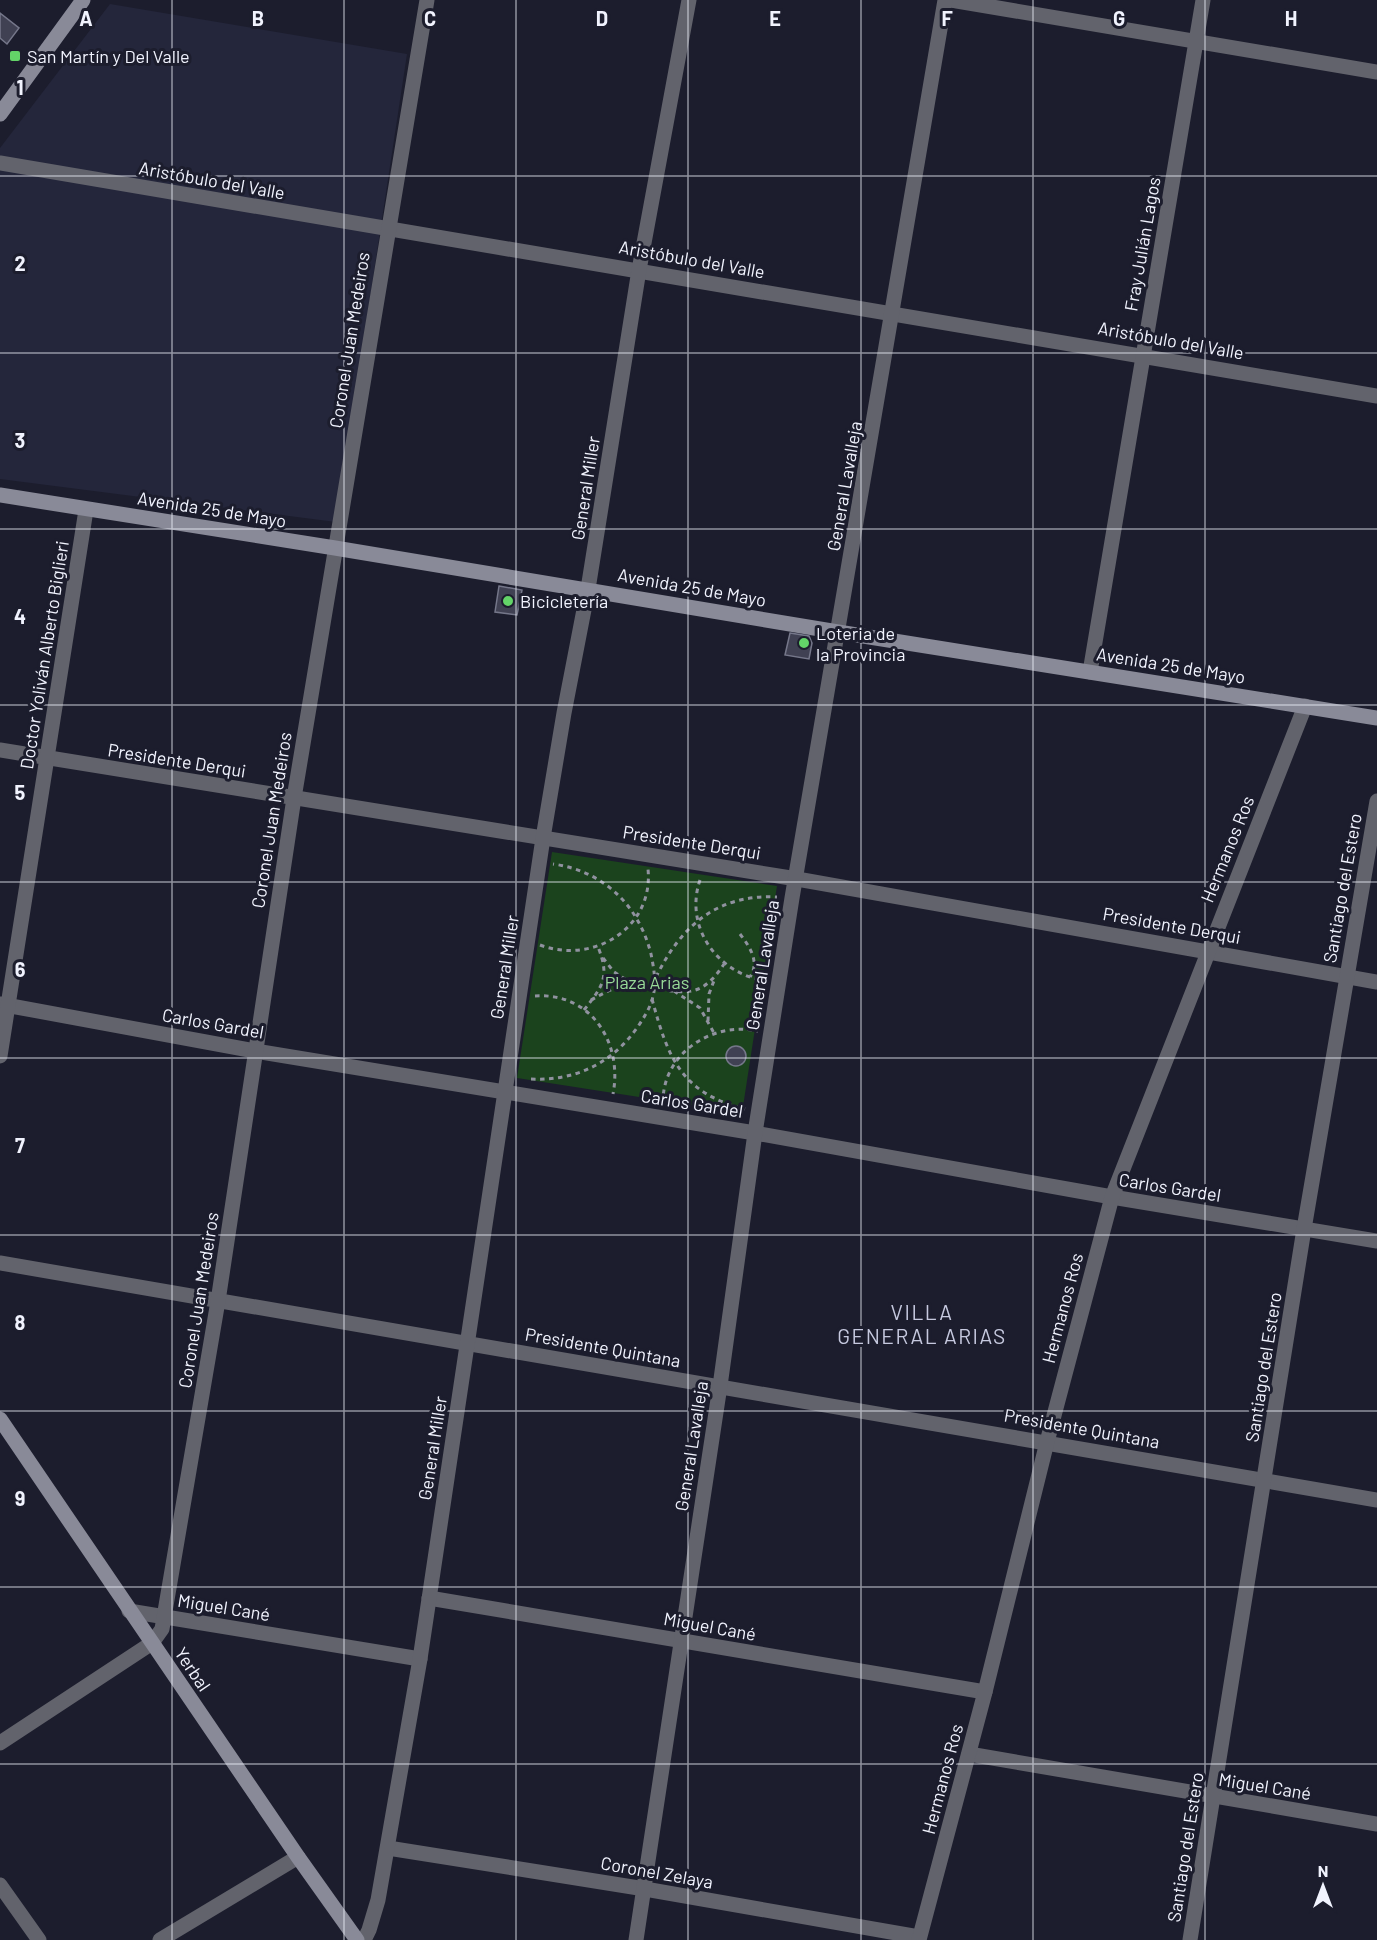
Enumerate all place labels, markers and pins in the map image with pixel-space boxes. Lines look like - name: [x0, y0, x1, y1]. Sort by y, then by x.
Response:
- place label: San Martín y Del Valle: [27, 45, 190, 67]
- marker: San Martín y Del Valle: [8, 49, 22, 63]
- place label: Bicicletería: [520, 590, 608, 612]
- marker: Bicicletería: [501, 594, 515, 608]
- place label: Loteria de la Provincia: [816, 622, 905, 665]
- marker: Loteria de la Provincia: [797, 636, 811, 650]

